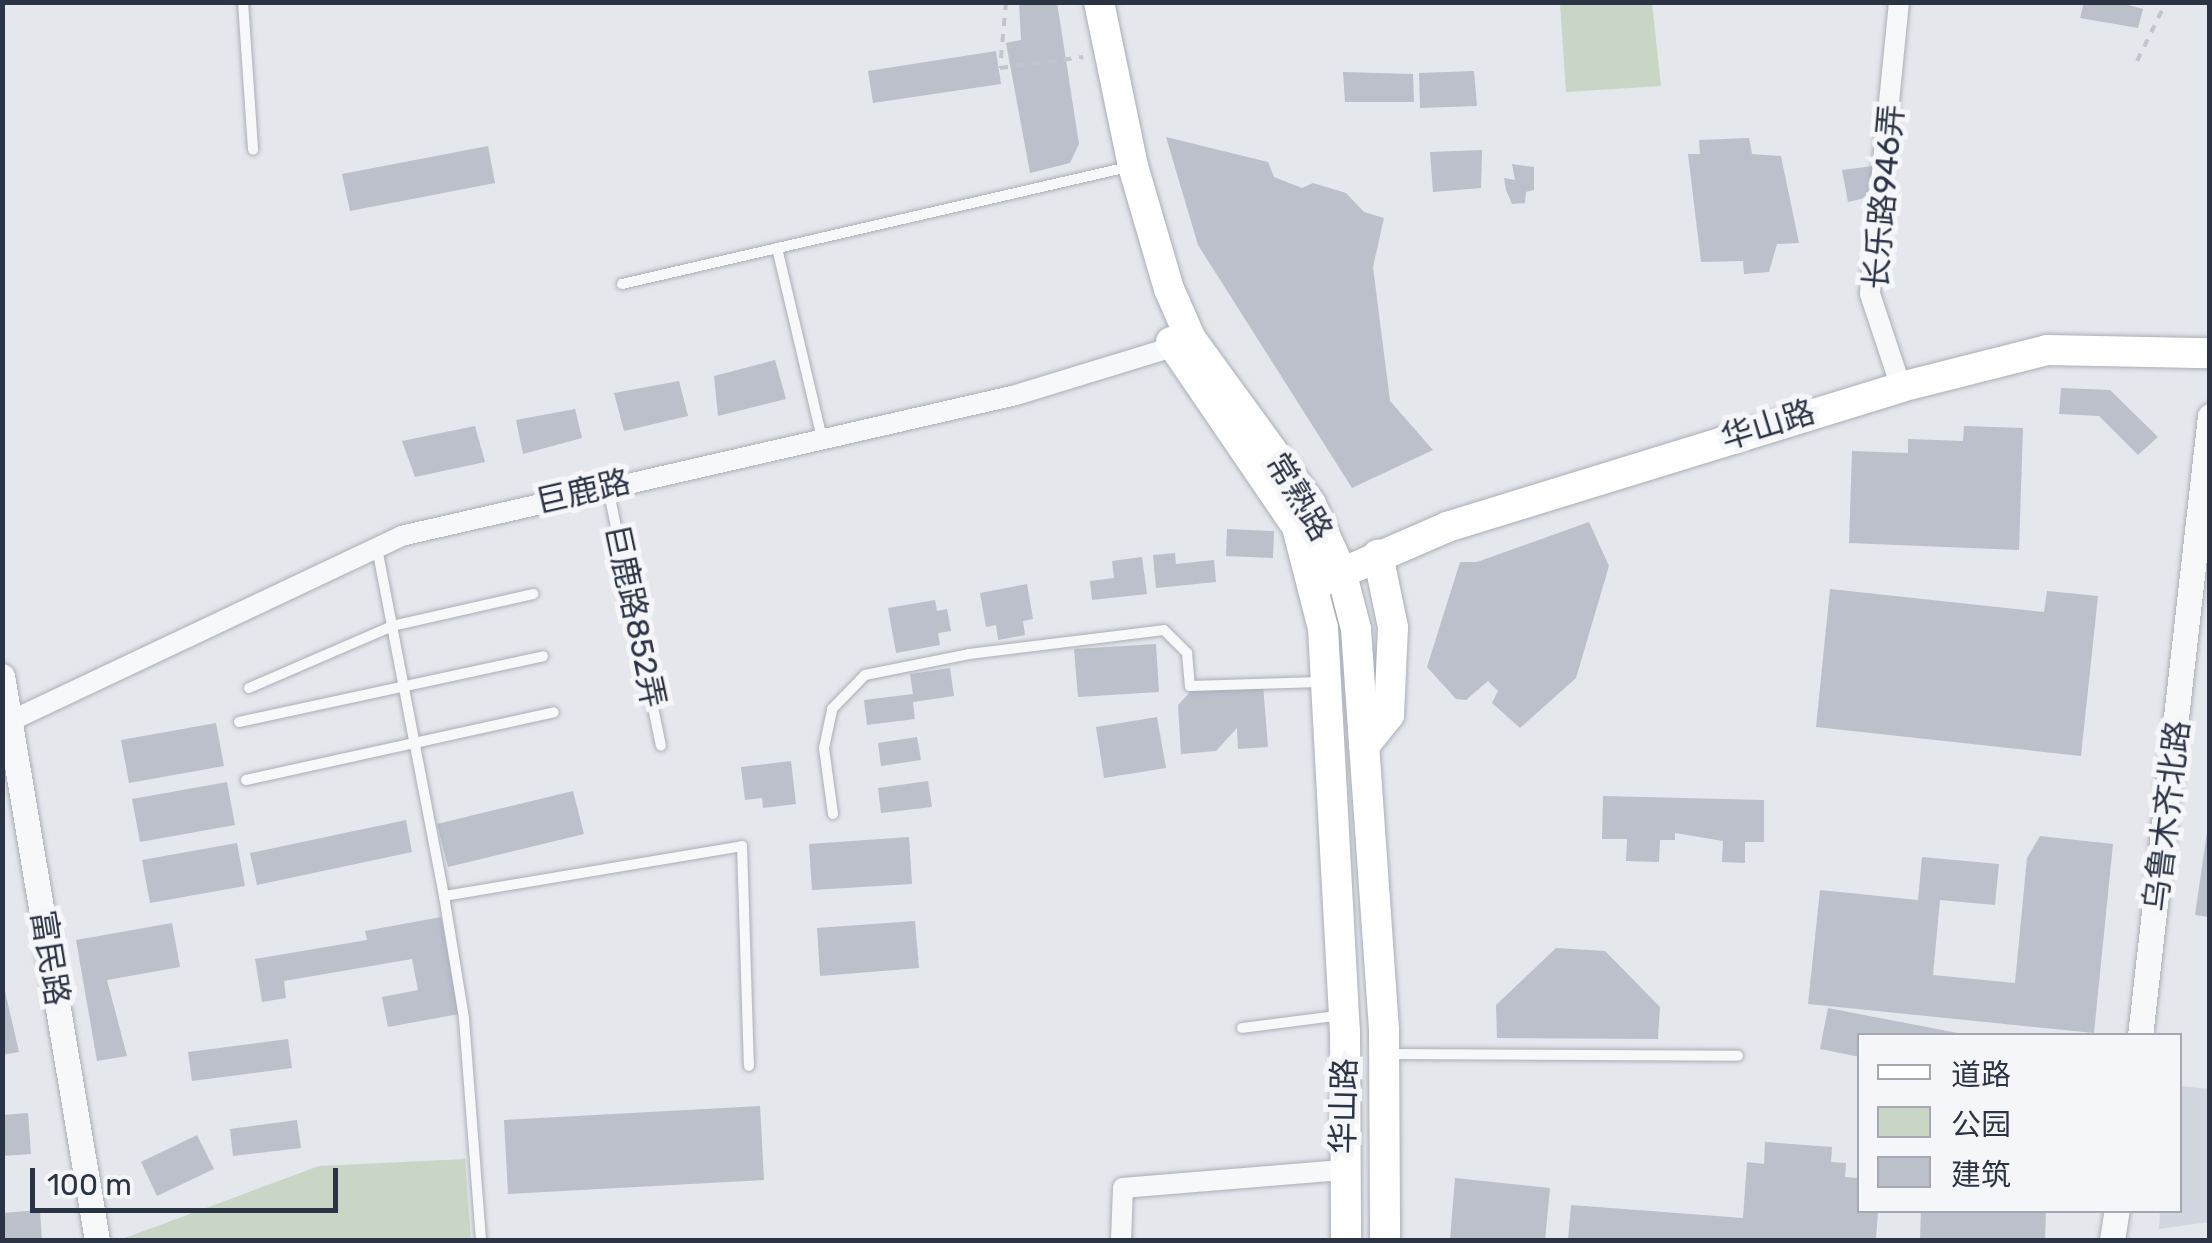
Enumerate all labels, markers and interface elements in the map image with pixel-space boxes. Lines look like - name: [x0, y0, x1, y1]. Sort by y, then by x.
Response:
- street label: 长乐路946弄: [1857, 103, 1911, 291]
- street label: 华山路: [1716, 393, 1820, 457]
- street label: 常熟路: [1258, 446, 1340, 548]
- street label: 巨鹿路: [532, 462, 634, 522]
- street label: 巨鹿路852弄: [597, 521, 673, 711]
- street label: 乌鲁木齐北路: [2136, 718, 2198, 914]
- street label: 富民路: [24, 908, 76, 1008]
- legend: [1857, 1033, 2182, 1213]
- text: 道路: [1951, 1057, 2011, 1093]
- street label: 华山路: [1324, 1058, 1364, 1154]
- text: 公园: [1951, 1107, 2011, 1143]
- scale bar: [35, 1148, 342, 1210]
- text: 建筑: [1951, 1157, 2011, 1193]
- text: 100 m: [47, 1167, 132, 1203]

